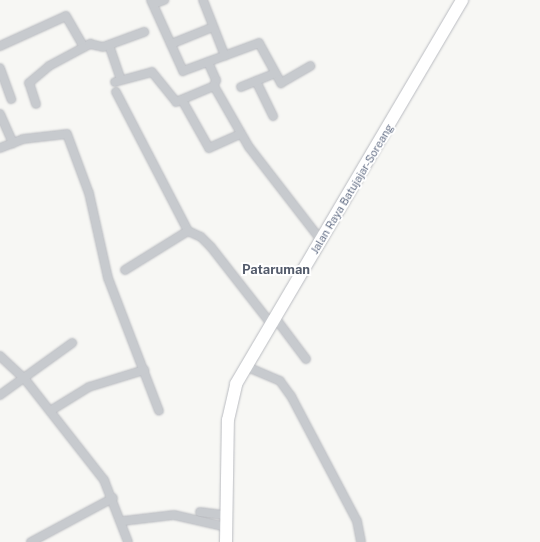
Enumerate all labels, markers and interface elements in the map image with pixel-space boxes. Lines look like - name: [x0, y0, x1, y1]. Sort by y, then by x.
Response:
- street label: Jalan Raya Batujajar-Soreang: [308, 122, 396, 256]
- district label: Pataruman: [242, 262, 310, 278]

